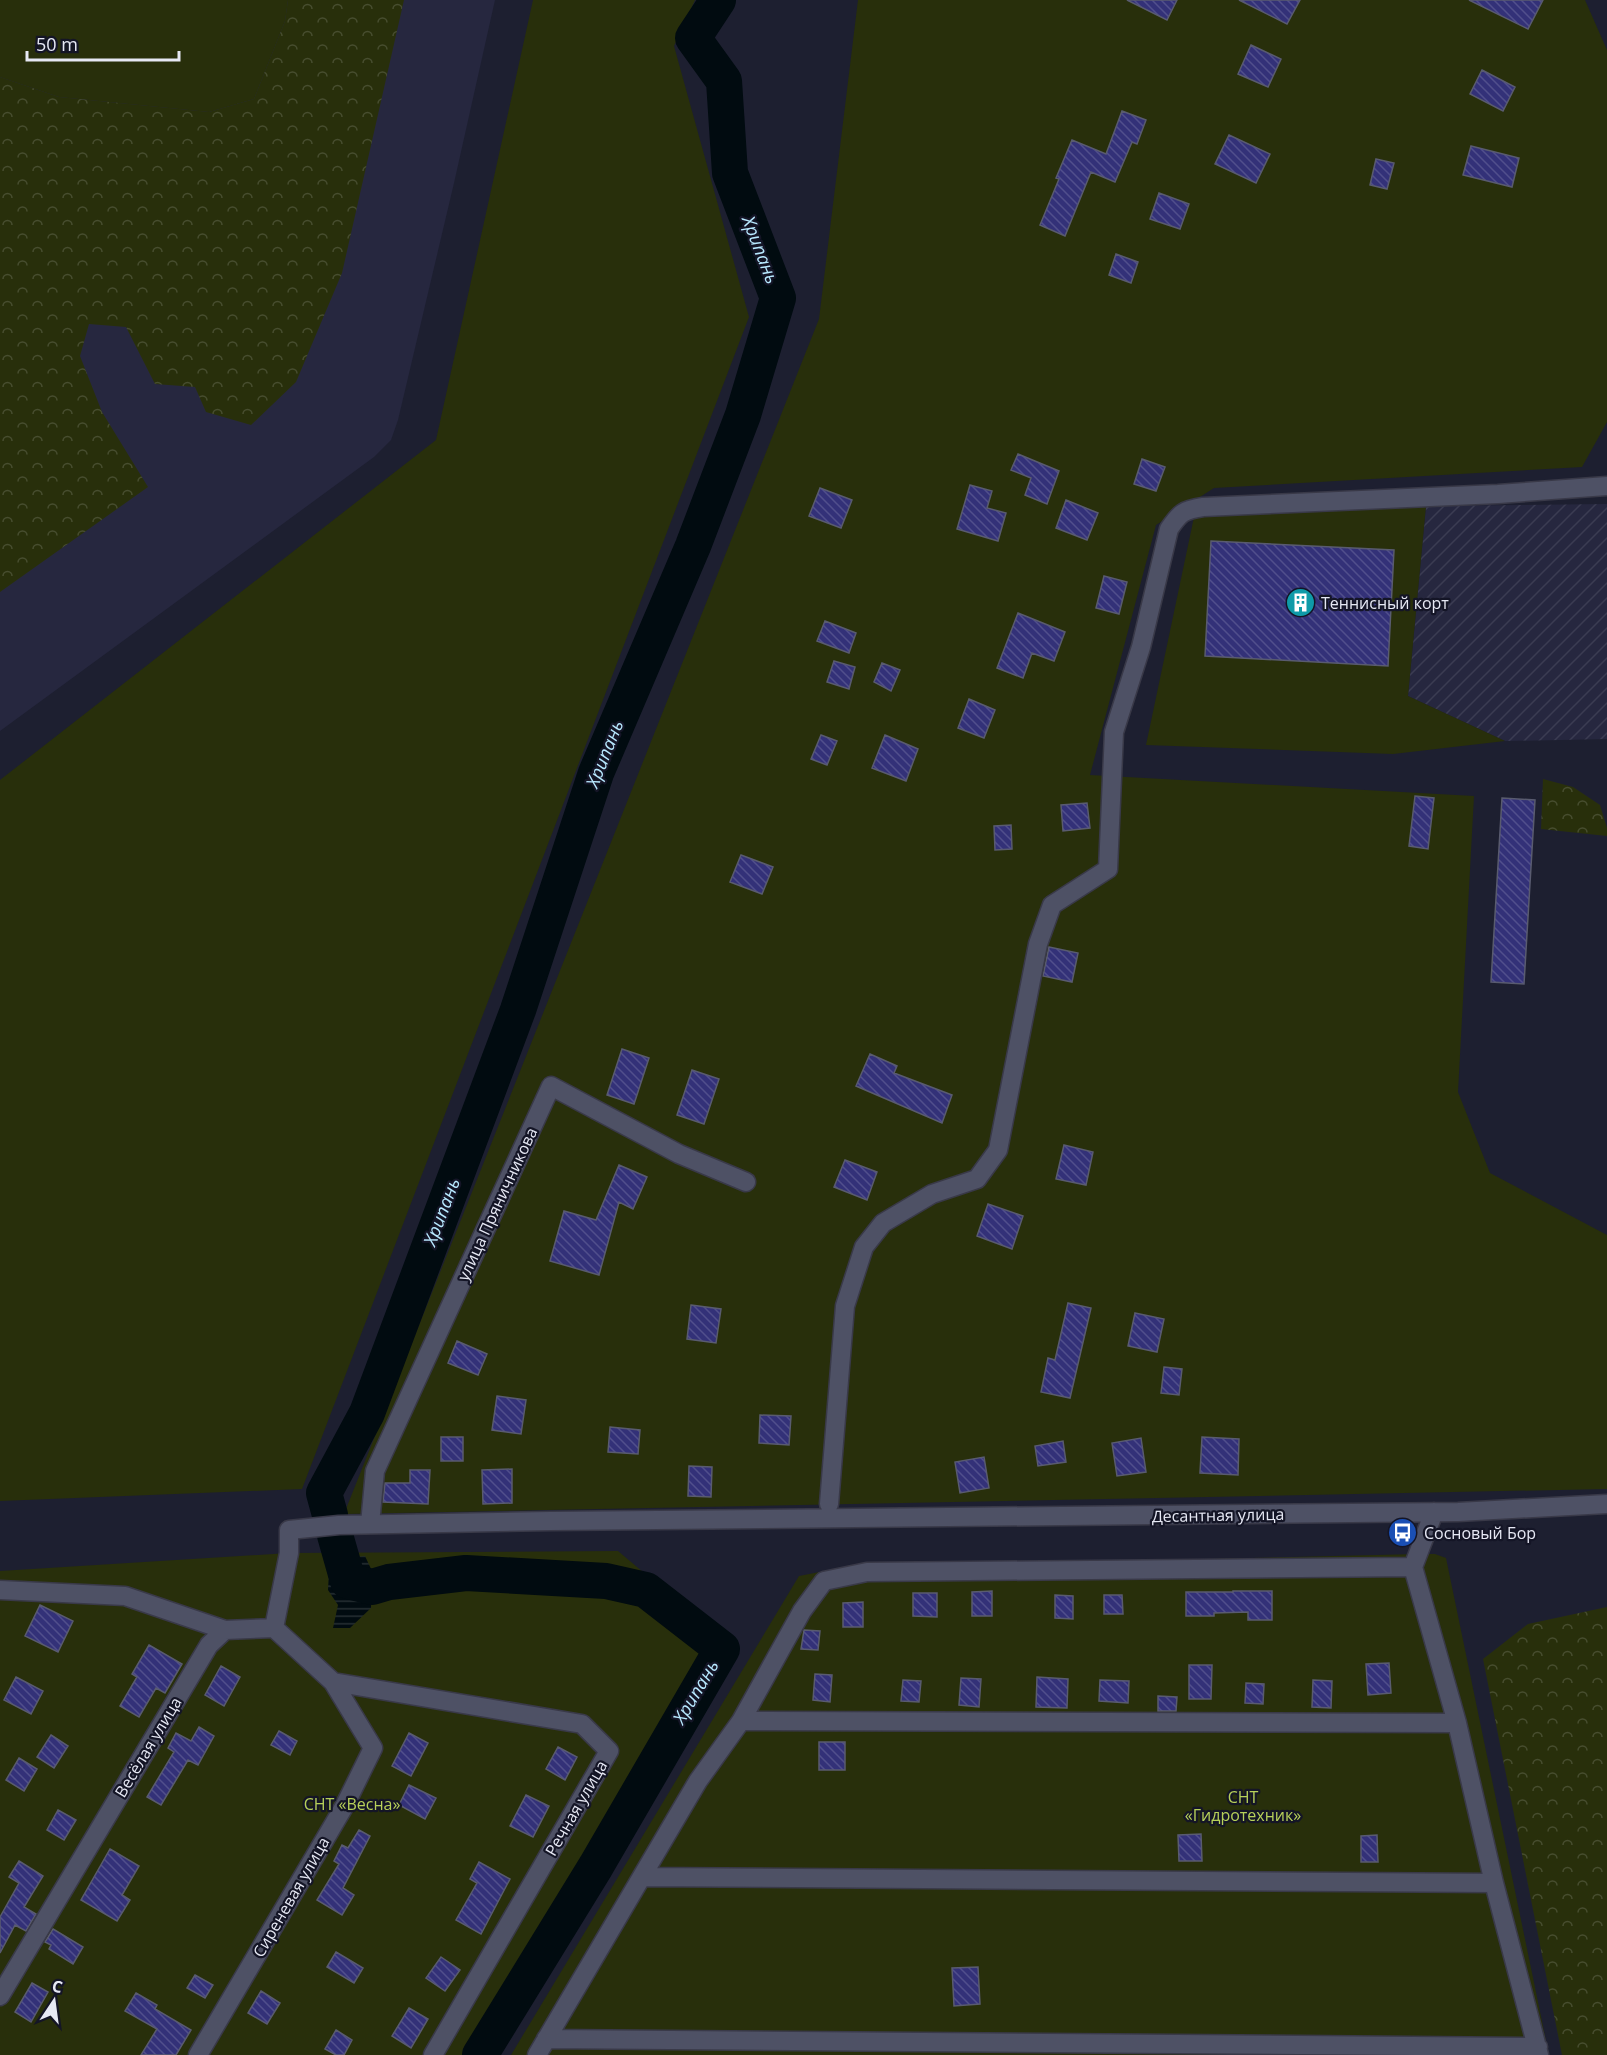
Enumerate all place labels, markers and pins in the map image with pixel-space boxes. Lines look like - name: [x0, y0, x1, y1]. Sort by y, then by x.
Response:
- building icon: Теннисный корт: [1284, 587, 1316, 619]
- place label: Теннисный корт: [1321, 592, 1449, 614]
- bus stop icon: Сосновый Бор: [1387, 1517, 1419, 1549]
- place label: Сосновый Бор: [1424, 1522, 1536, 1544]

